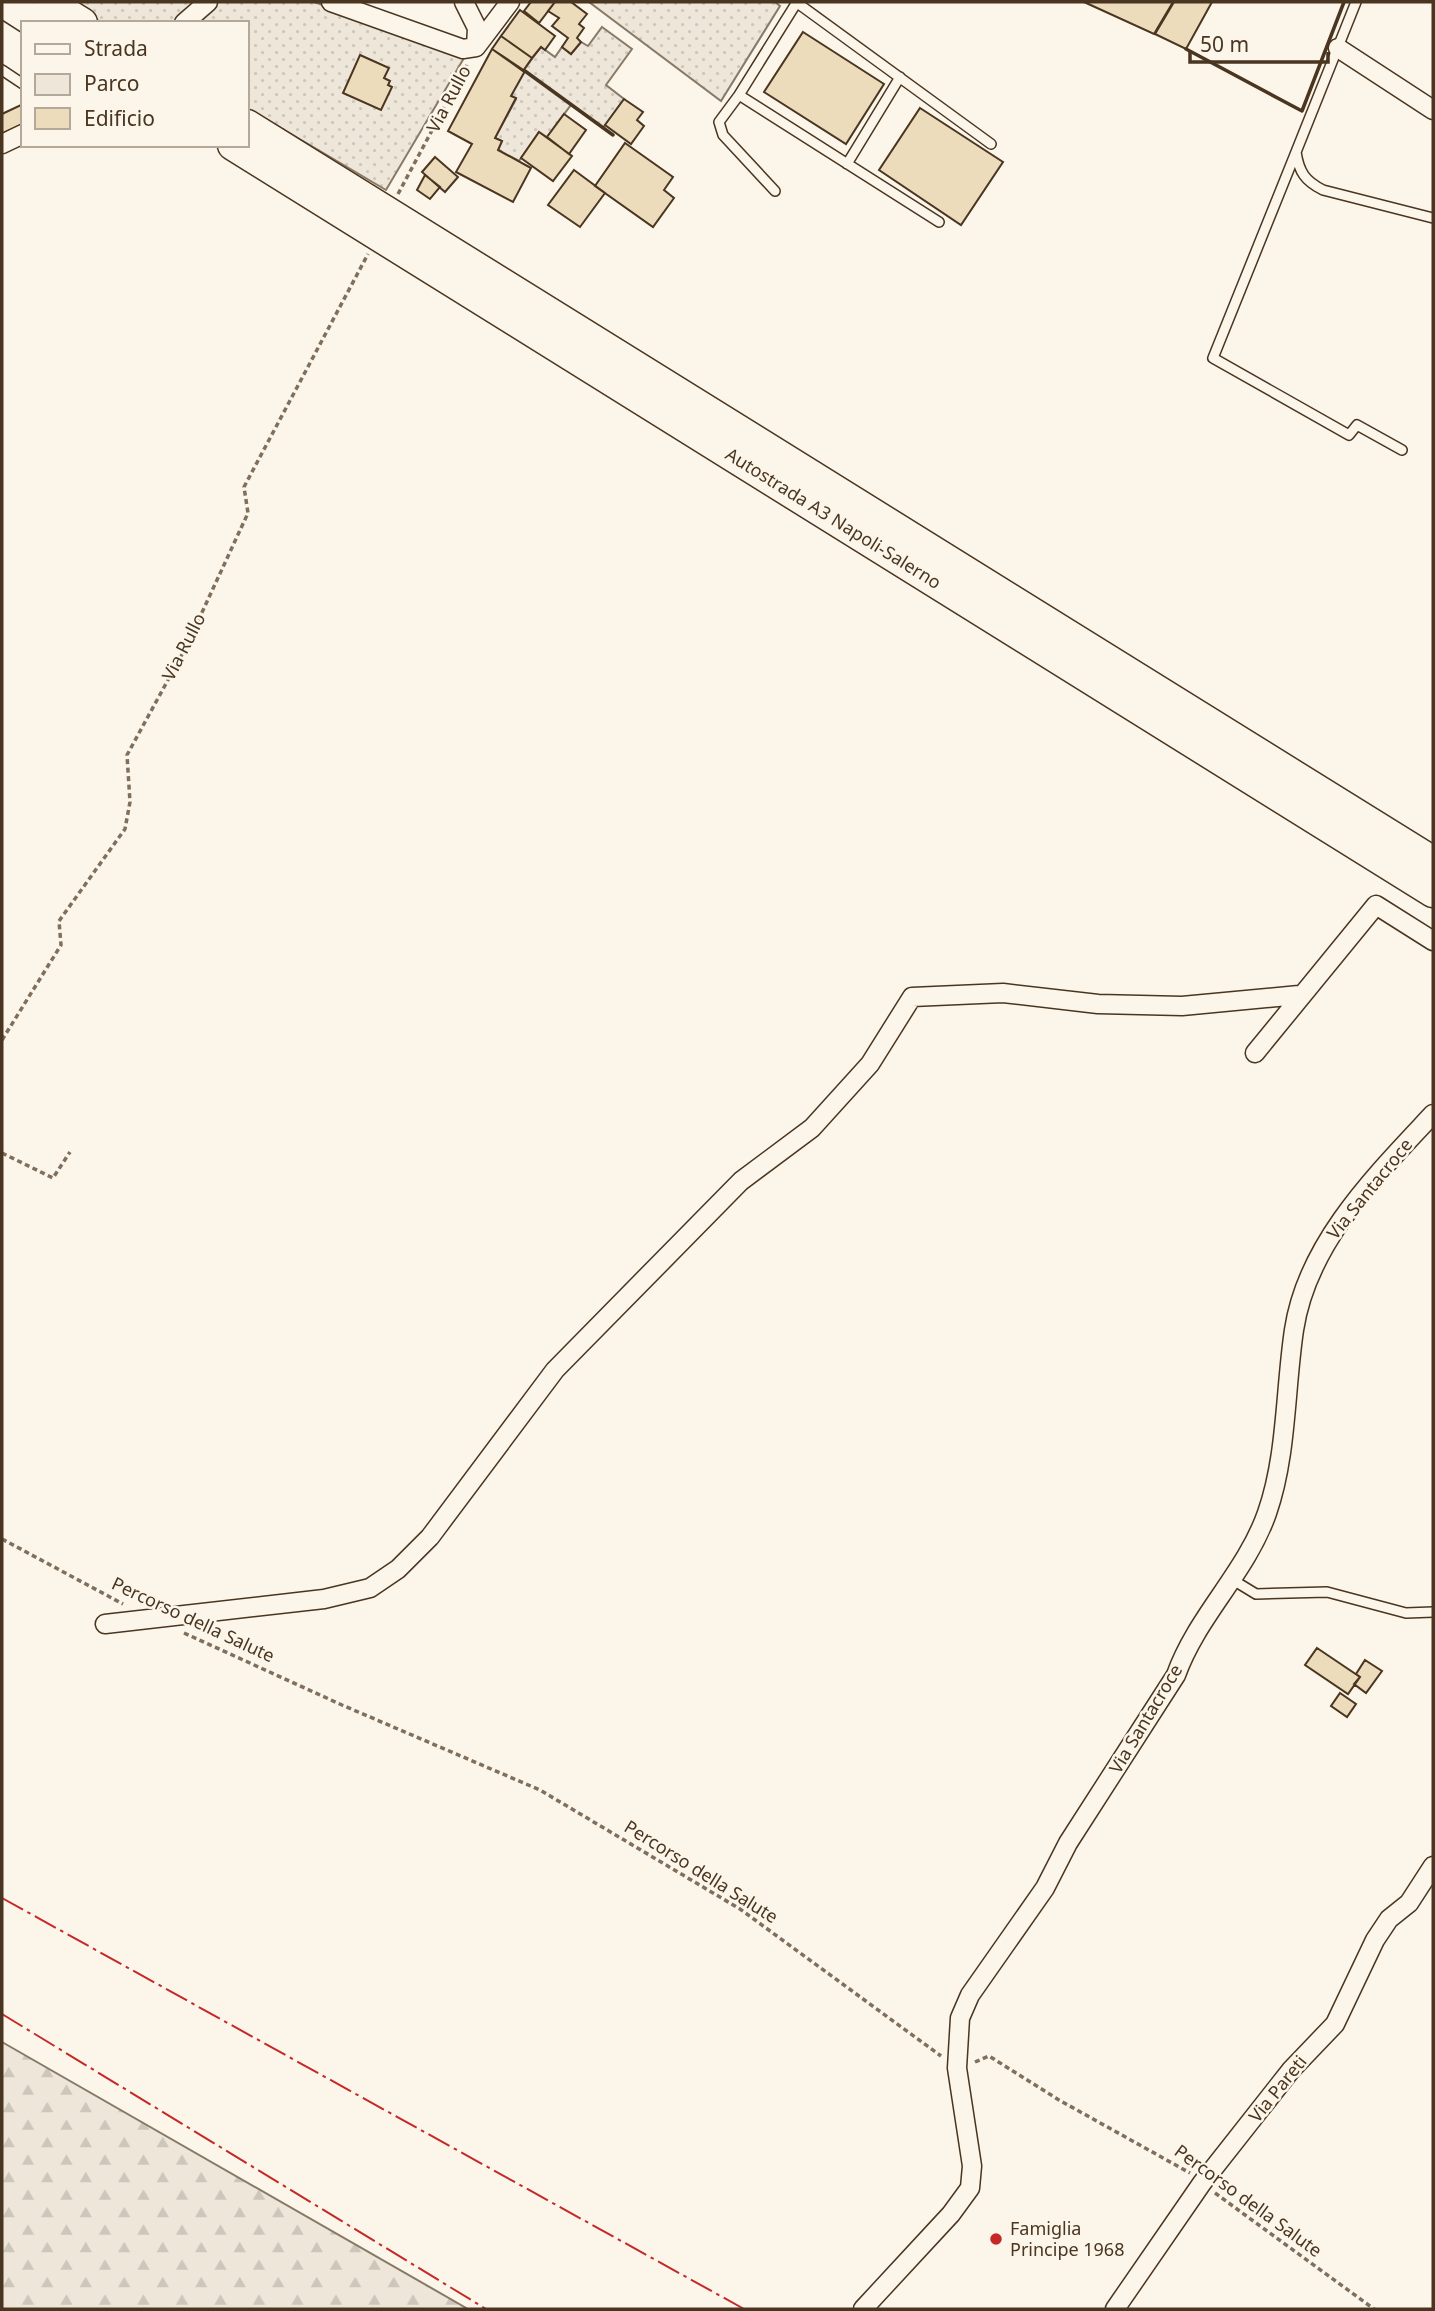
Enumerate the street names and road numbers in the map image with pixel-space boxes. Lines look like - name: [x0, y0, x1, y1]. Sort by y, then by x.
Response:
- street label: Via Rullo: [420, 61, 476, 136]
- street label: Autostrada A3 Napoli-Salerno: [721, 442, 946, 594]
- street label: Via Rullo: [156, 609, 210, 684]
- street label: Via Santacroce: [1321, 1133, 1417, 1244]
- street label: Percorso della Salute: [108, 1571, 279, 1667]
- street label: Via Santacroce: [1103, 1659, 1187, 1778]
- street label: Percorso della Salute: [620, 1814, 783, 1928]
- street label: Via Pareti: [1243, 2050, 1312, 2127]
- street label: Percorso della Salute: [1170, 2138, 1327, 2262]

